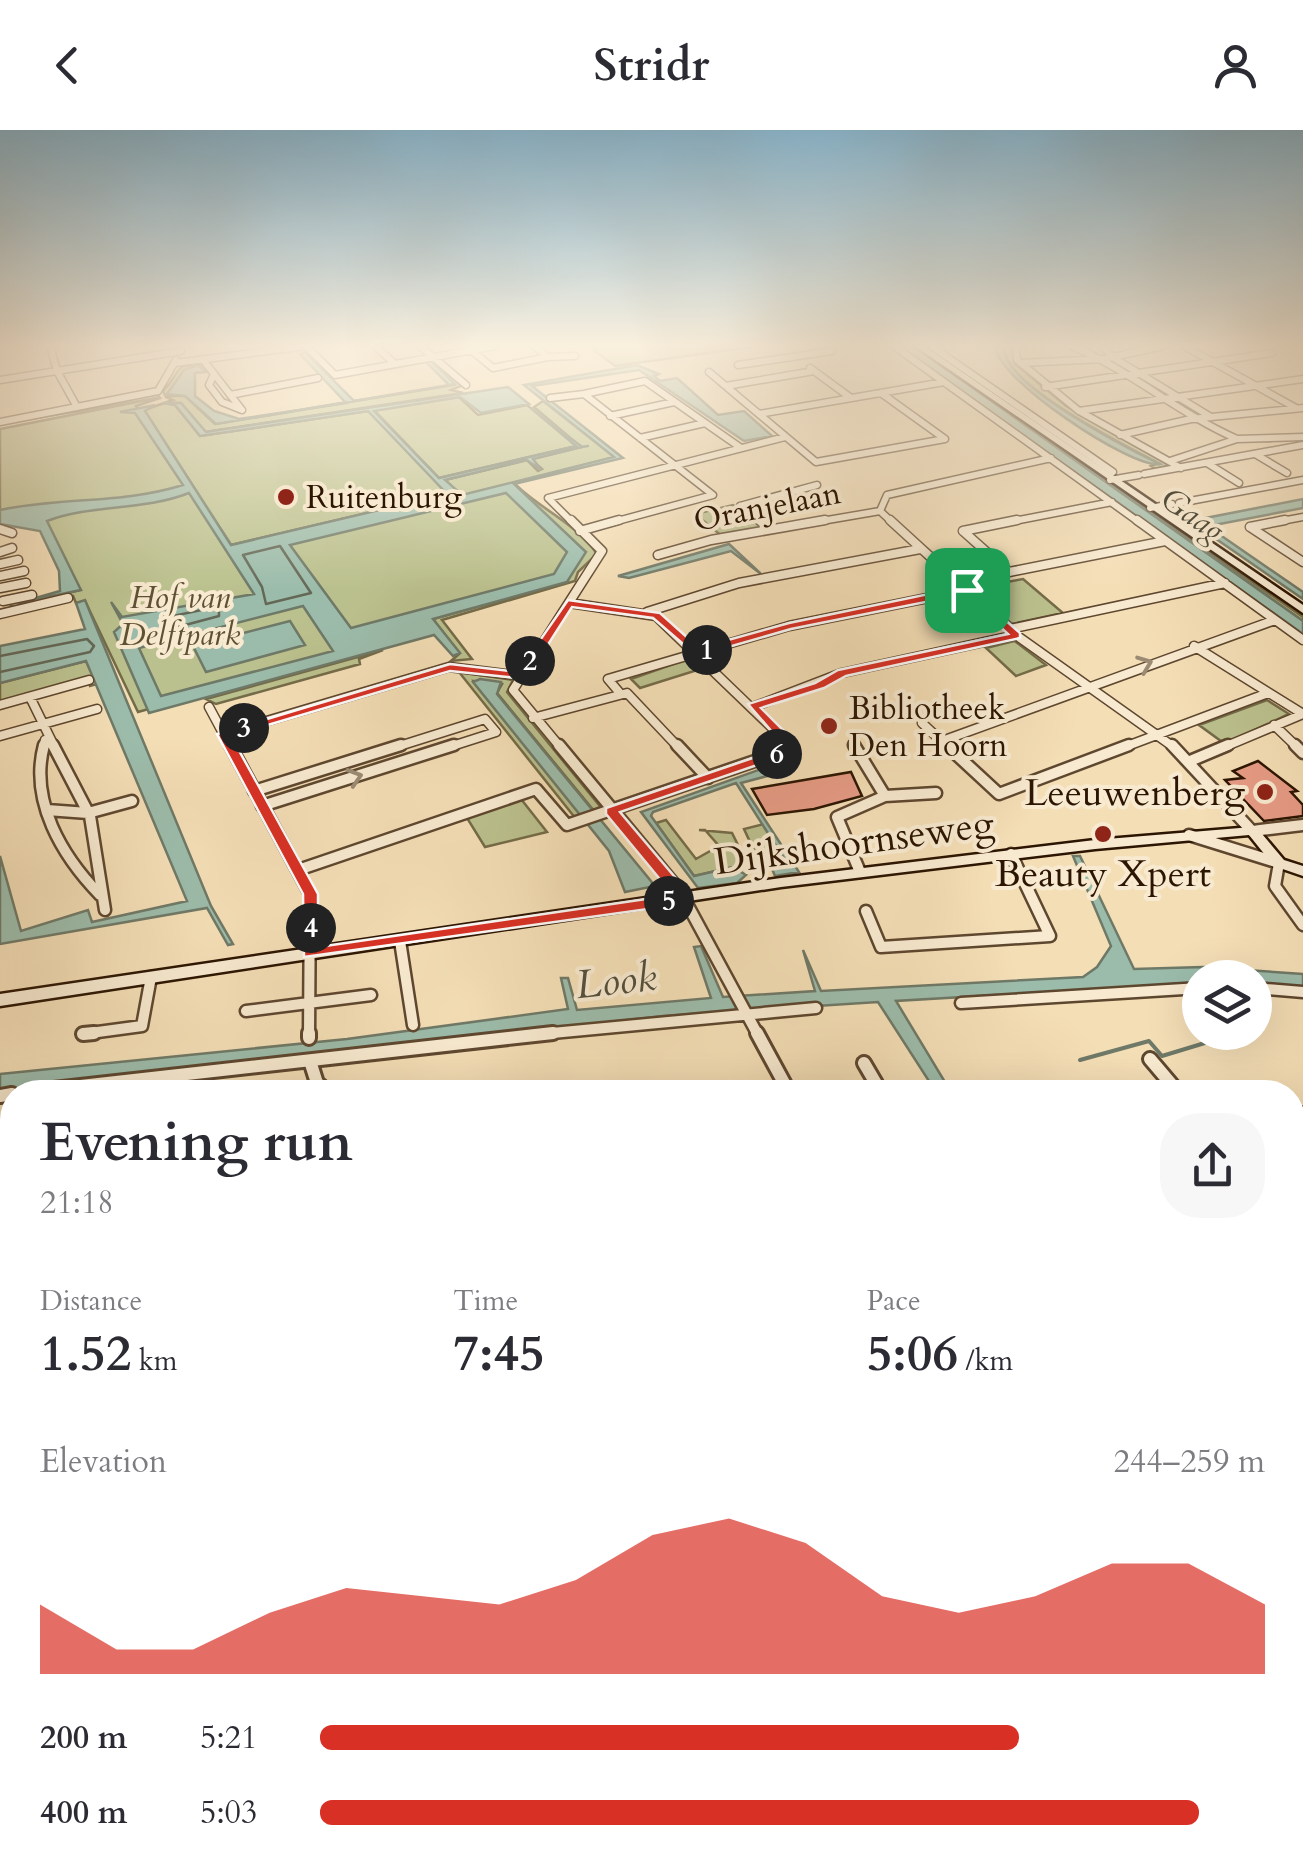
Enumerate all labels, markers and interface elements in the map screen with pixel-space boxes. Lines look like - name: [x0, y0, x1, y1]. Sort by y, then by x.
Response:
- text: Stridr: [594, 35, 709, 96]
- icon: back: [40, 38, 95, 93]
- icon: person: [1208, 38, 1263, 93]
- street label: Oranjelaan: [690, 471, 844, 543]
- place label: Ruitenburg: [306, 476, 462, 520]
- water label: Gaag: [1152, 477, 1234, 553]
- marker: Ruitenburg: [275, 486, 297, 508]
- pin: [925, 548, 1010, 633]
- icon: arrive: [940, 563, 995, 618]
- park label: Hof van Delftpark: [120, 576, 241, 657]
- pin: 1: [682, 625, 732, 675]
- text: 1: [700, 631, 714, 669]
- pin: 2: [505, 636, 555, 686]
- text: 2: [523, 642, 537, 680]
- one-way arrow: [1135, 655, 1152, 676]
- place label: Bibliotheek Den Hoorn: [849, 687, 1008, 768]
- pin: 3: [219, 703, 269, 753]
- text: 3: [237, 709, 251, 747]
- marker: Bibliotheek Den Hoorn: [818, 715, 840, 737]
- pin: 6: [752, 729, 802, 779]
- text: 6: [770, 735, 784, 773]
- place label: Leeuwenberg: [1025, 767, 1246, 819]
- one-way arrow: [346, 768, 363, 789]
- marker: Leeuwenberg: [1254, 781, 1276, 803]
- street label: Dijkshoornseweg: [711, 798, 998, 888]
- marker: Beauty Xpert: [1092, 823, 1114, 845]
- place label: Beauty Xpert: [995, 848, 1211, 900]
- pin: 5: [644, 876, 694, 926]
- text: 5: [662, 882, 676, 920]
- pin: 4: [286, 903, 336, 953]
- text: 4: [304, 909, 318, 947]
- water label: Look: [573, 950, 659, 1013]
- map controls: [1182, 960, 1272, 1050]
- button: layers: [1182, 960, 1272, 1050]
- text: Evening run: [40, 1106, 353, 1180]
- button: share: [1160, 1113, 1265, 1218]
- text: 21:18: [40, 1181, 114, 1225]
- text: Distance: [40, 1282, 142, 1320]
- text: Time: [453, 1282, 518, 1320]
- text: Pace: [867, 1282, 921, 1320]
- text: 1.52: [40, 1320, 131, 1388]
- text: 7:45: [453, 1320, 545, 1388]
- text: 5:06: [867, 1320, 958, 1388]
- text: km: [131, 1342, 178, 1380]
- text: /km: [958, 1342, 1013, 1380]
- text: Elevation: [40, 1440, 167, 1484]
- text: 244–259 m: [1113, 1440, 1265, 1484]
- text: 200 m: [40, 1716, 127, 1760]
- text: 5:21: [200, 1716, 257, 1760]
- text: 400 m: [40, 1791, 127, 1835]
- text: 5:03: [200, 1791, 257, 1835]

